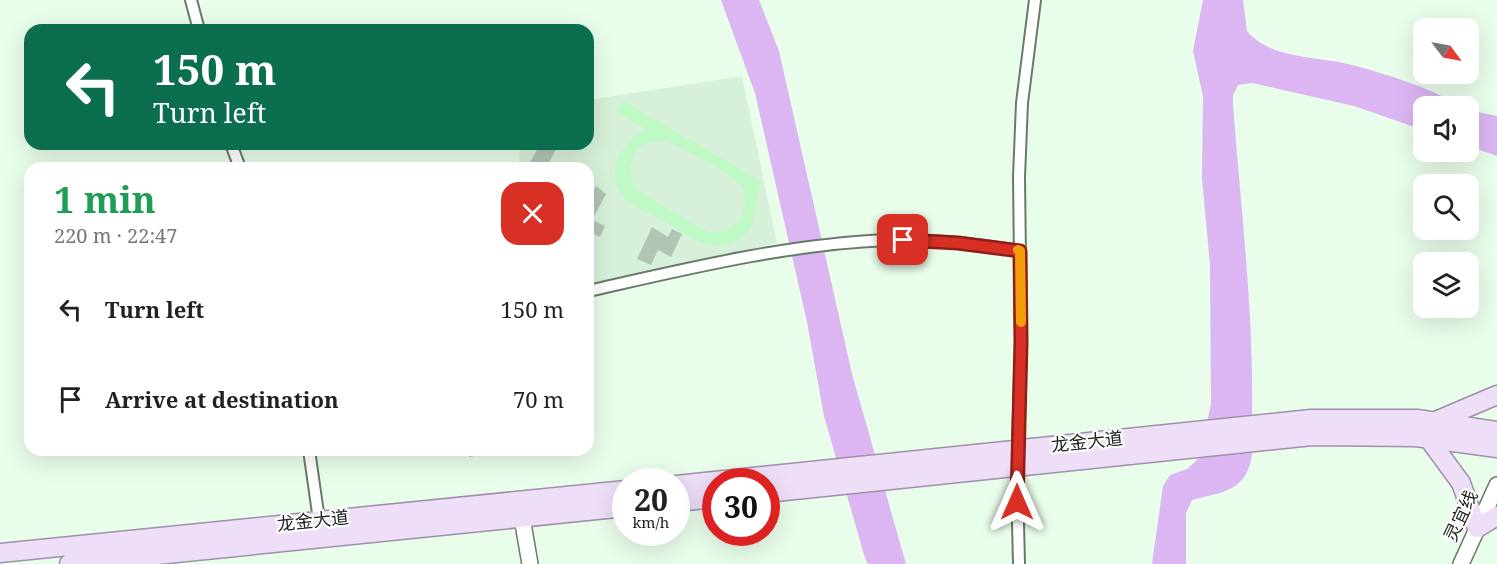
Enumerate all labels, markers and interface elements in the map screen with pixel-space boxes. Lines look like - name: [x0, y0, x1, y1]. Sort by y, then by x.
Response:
- north arrow: [1413, 18, 1479, 84]
- map controls: [1413, 18, 1479, 318]
- text: 150 m: [153, 40, 277, 97]
- icon: left: [54, 48, 132, 126]
- text: Turn left: [153, 94, 266, 131]
- button: sound: [1413, 96, 1479, 162]
- button: search: [1413, 174, 1479, 240]
- text: 1 min: [54, 175, 156, 224]
- button: close: [501, 182, 564, 245]
- pin: [877, 214, 928, 265]
- text: 220 m · 22:47: [54, 222, 177, 249]
- icon: arrive: [886, 223, 919, 256]
- button: layers: [1413, 252, 1479, 318]
- icon: left: [54, 293, 87, 326]
- text: Turn left: [105, 294, 204, 324]
- text: 150 m: [501, 294, 564, 324]
- icon: arrive: [54, 383, 87, 416]
- text: Arrive at destination: [105, 384, 339, 414]
- text: 70 m: [513, 384, 564, 414]
- street label: 龙金大道: [1050, 425, 1124, 457]
- speed limit sign: 30: [702, 468, 780, 546]
- position arrow: [985, 470, 1049, 534]
- text: 20: [634, 479, 668, 520]
- street label: 灵宜线: [1438, 486, 1482, 545]
- street label: 龙金大道: [276, 504, 350, 536]
- text: km/h: [633, 512, 669, 532]

